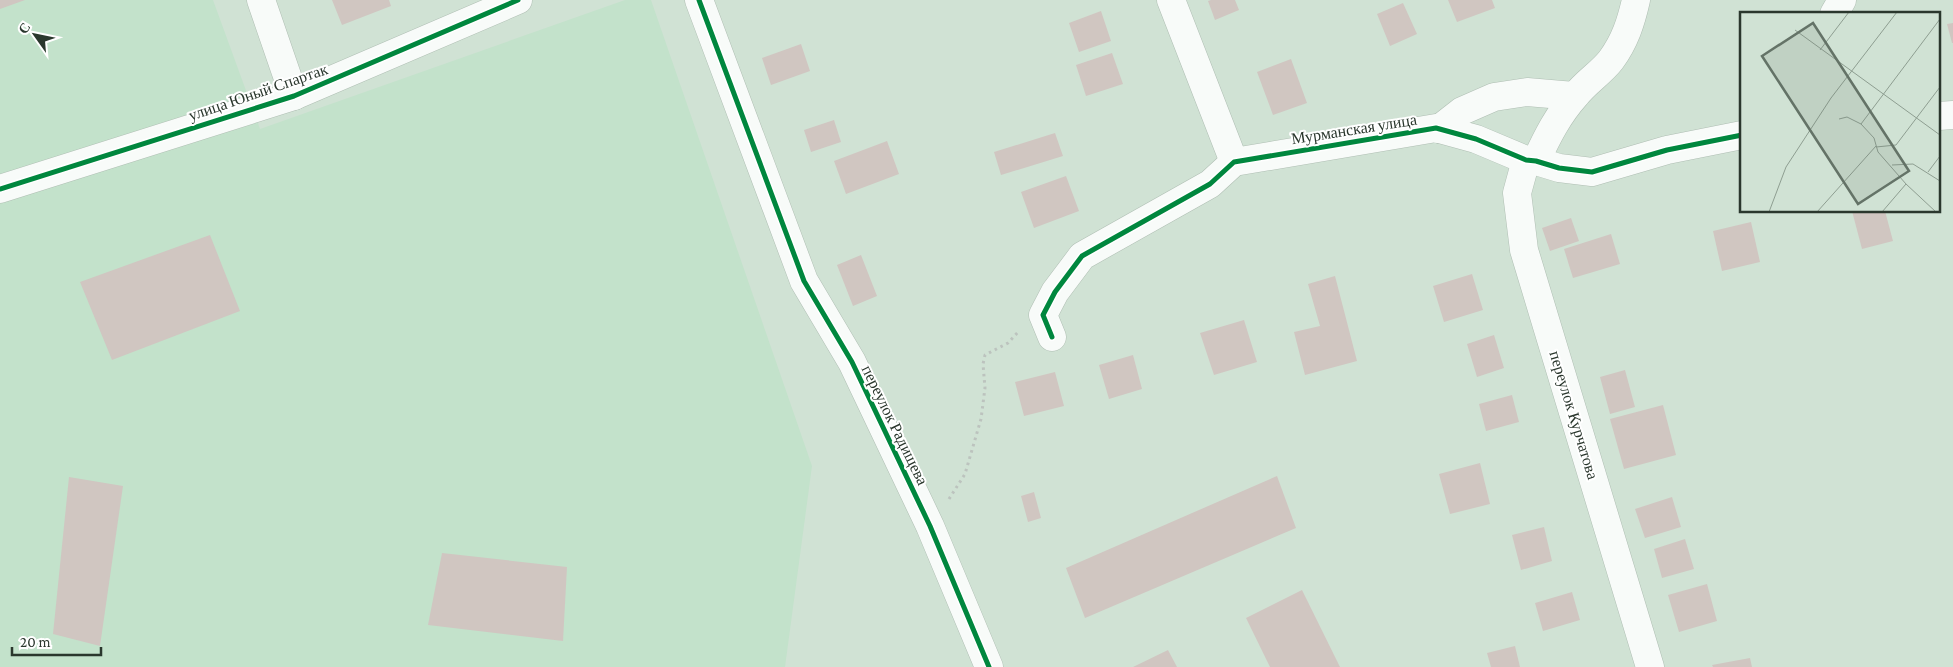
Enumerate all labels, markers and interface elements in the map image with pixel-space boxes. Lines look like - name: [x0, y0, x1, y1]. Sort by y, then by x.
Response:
- north arrow: [10, 10, 60, 60]
- inset map: [1740, 12, 1940, 212]
- text: С: [15, 19, 34, 37]
- street label: улица Юный Спартак: [186, 60, 330, 125]
- street label: Мурманская улица: [1290, 111, 1418, 148]
- street label: переулок Курчатова: [1545, 349, 1602, 482]
- street label: переулок Радищева: [858, 362, 931, 488]
- scale bar: [12, 624, 101, 656]
- text: 20 m: [20, 634, 51, 650]

